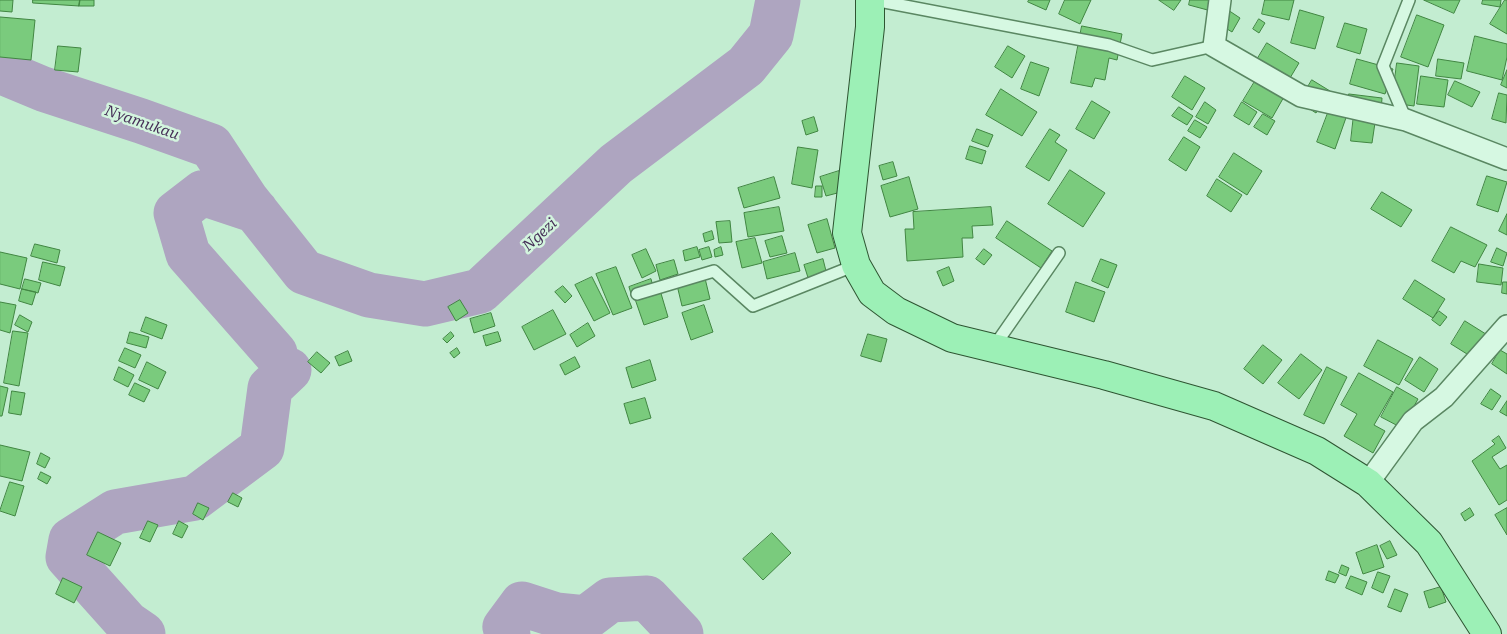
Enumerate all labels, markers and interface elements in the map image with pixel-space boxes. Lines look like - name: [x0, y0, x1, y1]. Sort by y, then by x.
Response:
- water label: Nyamukau: [103, 102, 181, 144]
- water label: Ngezi: [519, 215, 561, 255]

